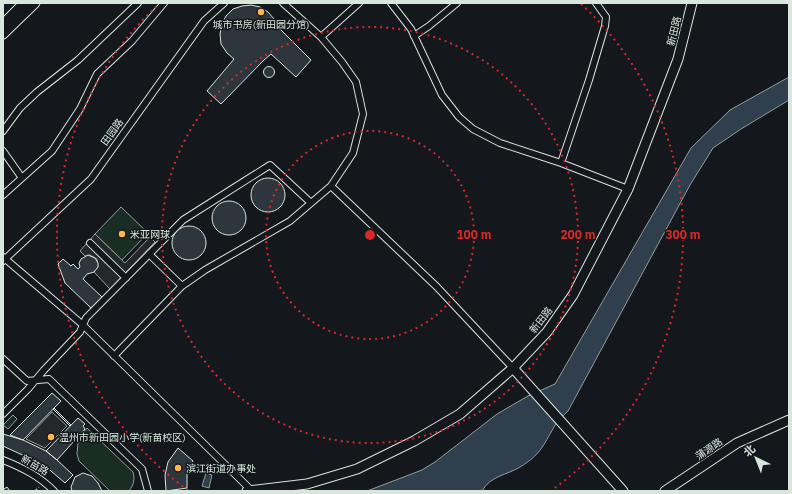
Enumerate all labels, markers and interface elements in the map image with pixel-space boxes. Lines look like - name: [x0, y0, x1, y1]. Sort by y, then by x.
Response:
- marker: 城市书房(新田园分馆): [256, 7, 266, 17]
- street label: 新田路: [664, 15, 684, 47]
- place label: 城市书房(新田园分馆): [213, 18, 309, 31]
- street label: 田园路: [98, 116, 126, 148]
- text: 100 m: [456, 227, 492, 242]
- text: 200 m: [560, 227, 596, 242]
- text: 300 m: [665, 227, 701, 242]
- place label: 米亚网球: [130, 228, 170, 241]
- centre of rings: [363, 228, 377, 242]
- marker: 米亚网球: [117, 229, 127, 239]
- street label: 新田路: [527, 304, 555, 336]
- place label: 温州市新田园小学(新苗校区): [59, 431, 186, 444]
- marker: 温州市新田园小学(新苗校区): [46, 432, 56, 442]
- street label: 蒲源路: [693, 435, 725, 463]
- north arrow: [736, 438, 776, 478]
- text: 北: [740, 442, 758, 460]
- street label: 新苗路: [19, 452, 51, 478]
- place label: 滨江街道办事处: [186, 462, 256, 475]
- marker: 滨江街道办事处: [173, 463, 183, 473]

